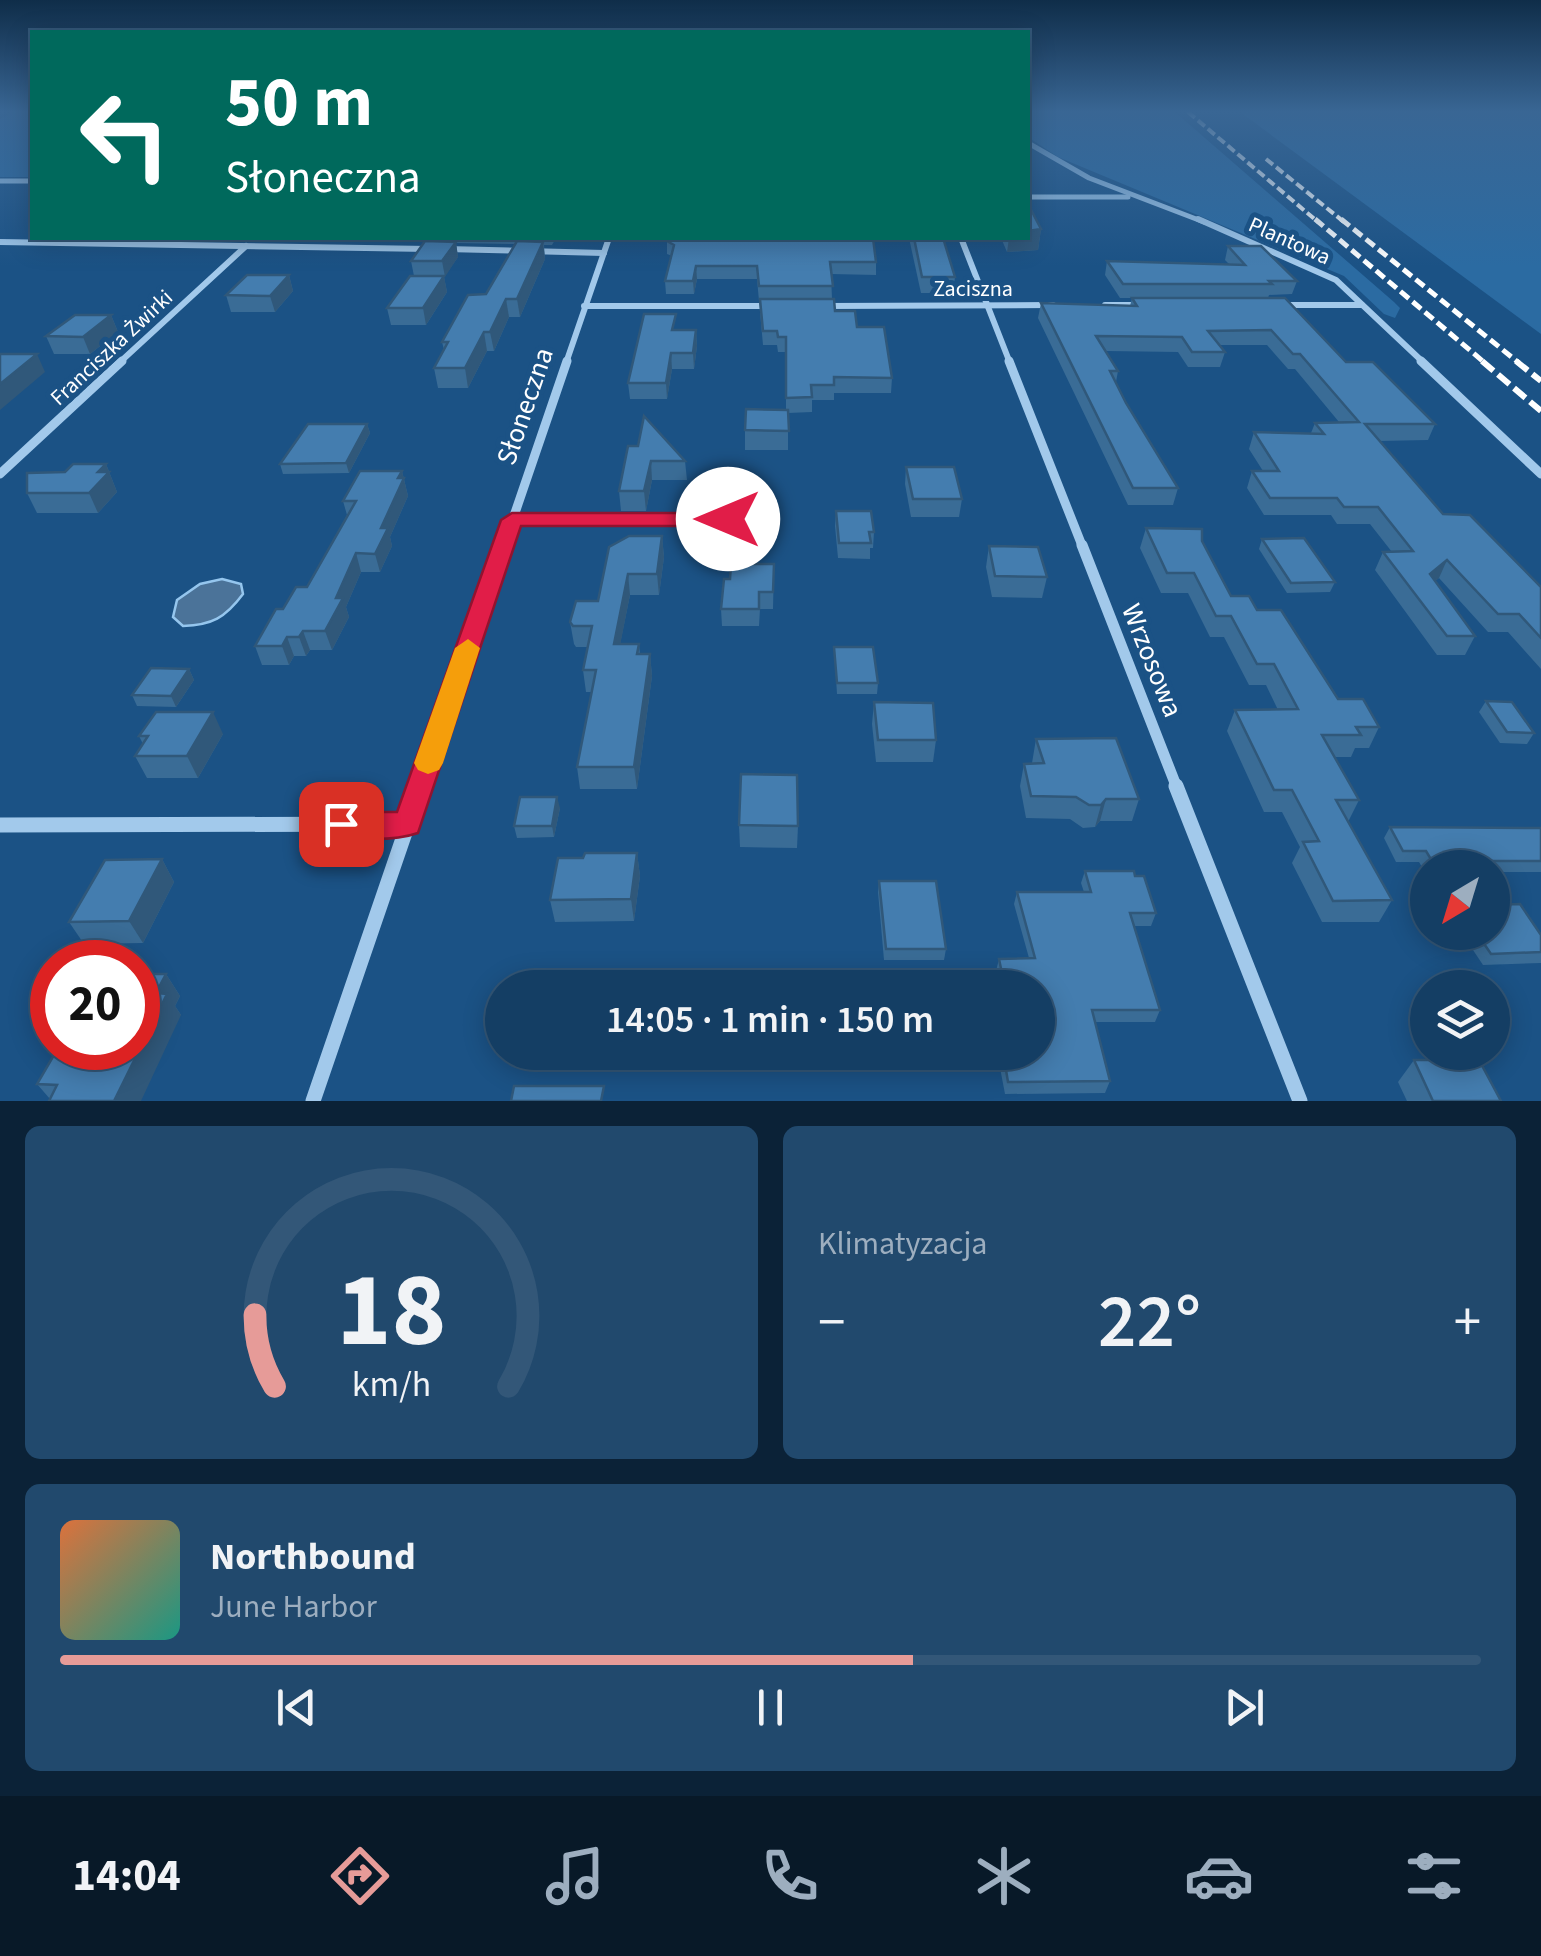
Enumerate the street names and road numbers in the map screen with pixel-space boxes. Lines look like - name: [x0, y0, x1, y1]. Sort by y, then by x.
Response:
- street label: Plantowa: [1243, 209, 1336, 273]
- street label: Zaciszna: [933, 273, 1013, 305]
- street label: Franciszka Żwirki: [43, 282, 180, 413]
- street label: Słoneczna: [486, 342, 564, 470]
- street label: Wrzosowa: [1111, 598, 1193, 723]

